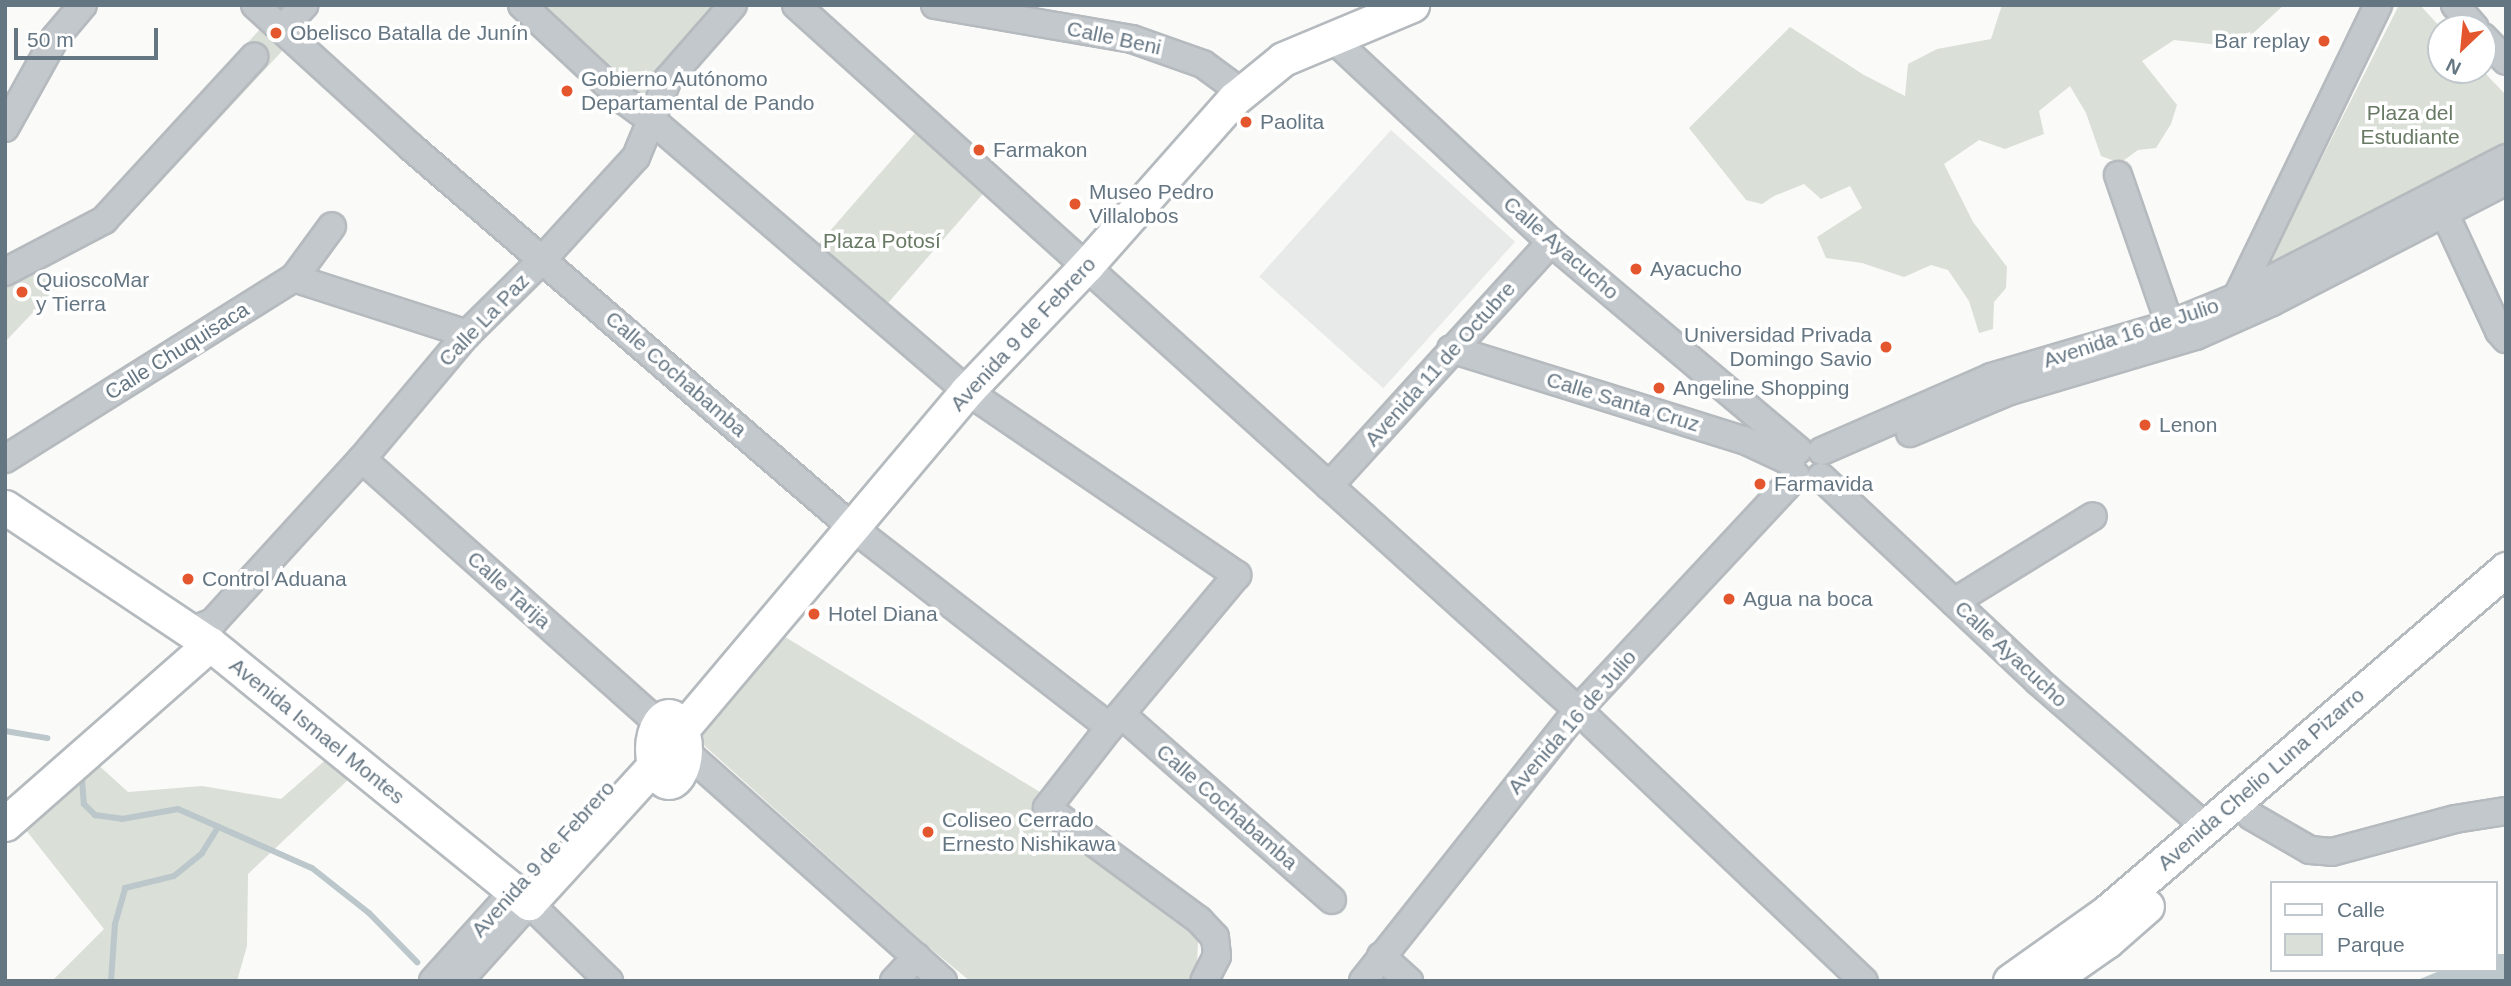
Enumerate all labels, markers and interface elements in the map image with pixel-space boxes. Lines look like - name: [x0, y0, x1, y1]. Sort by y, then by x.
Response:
- scale bar: [18, 14, 161, 58]
- north arrow: [2427, 14, 2497, 84]
- street label: Calle Beni: [1065, 16, 1163, 60]
- place label: Obelisco Batalla de Junín: [290, 20, 528, 46]
- marker: Obelisco Batalla de Junín: [268, 25, 284, 41]
- text: 50 m: [27, 28, 74, 51]
- place label: Bar replay: [2214, 28, 2310, 54]
- marker: Bar replay: [2316, 33, 2332, 49]
- text: N: [2443, 54, 2464, 79]
- place label: Gobierno Autónomo Departamental de Pando: [581, 66, 814, 116]
- marker: Gobierno Autónomo Departamental de Pando: [559, 83, 575, 99]
- park label: Plaza del Estudiante: [2360, 100, 2460, 150]
- place label: Paolita: [1260, 109, 1324, 135]
- marker: Paolita: [1238, 114, 1254, 130]
- place label: Farmakon: [993, 137, 1088, 163]
- marker: Farmakon: [971, 142, 987, 158]
- place label: Museo Pedro Villalobos: [1089, 179, 1214, 229]
- street label: Calle Ayacucho: [1498, 191, 1624, 305]
- marker: Museo Pedro Villalobos: [1067, 196, 1083, 212]
- park label: Plaza Potosí: [823, 228, 941, 254]
- street label: Avenida 9 de Febrero: [945, 252, 1101, 416]
- place label: Ayacucho: [1650, 256, 1742, 282]
- marker: Ayacucho: [1628, 261, 1644, 277]
- place label: QuioscoMar y Tierra: [36, 267, 149, 317]
- street label: Calle La Paz: [434, 268, 534, 372]
- street label: Avenida 11 de Octubre: [1359, 276, 1521, 452]
- marker: QuioscoMar y Tierra: [14, 284, 30, 300]
- street label: Avenida 16 de Julio: [2040, 293, 2222, 373]
- street label: Calle Chuquisaca: [101, 297, 253, 405]
- street label: Calle Cochabamba: [600, 306, 752, 442]
- place label: Universidad Privada Domingo Savio: [1684, 322, 1872, 372]
- marker: Universidad Privada Domingo Savio: [1878, 339, 1894, 355]
- street label: Calle Santa Cruz: [1543, 367, 1703, 437]
- place label: Angeline Shopping: [1673, 375, 1849, 401]
- marker: Angeline Shopping: [1651, 380, 1667, 396]
- place label: Lenon: [2159, 412, 2217, 438]
- marker: Lenon: [2137, 417, 2153, 433]
- place label: Farmavida: [1774, 471, 1873, 497]
- marker: Farmavida: [1752, 476, 1768, 492]
- street label: Calle Tarija: [462, 546, 556, 634]
- place label: Control Aduana: [202, 566, 348, 592]
- marker: Control Aduana: [180, 571, 196, 587]
- place label: Agua na boca: [1743, 586, 1873, 612]
- marker: Agua na boca: [1721, 591, 1737, 607]
- street label: Calle Ayacucho: [1949, 595, 2073, 713]
- place label: Hotel Diana: [828, 601, 938, 627]
- marker: Hotel Diana: [806, 606, 822, 622]
- street label: Avenida 16 de Julio: [1502, 645, 1642, 799]
- street label: Avenida Ismael Montes: [224, 653, 410, 809]
- street label: Avenida Chelio Luna Pizarro: [2152, 682, 2370, 876]
- street label: Calle Cochabamba: [1151, 739, 1303, 875]
- street label: Avenida 9 de Febrero: [466, 776, 620, 942]
- place label: Coliseo Cerrado Ernesto Nishikawa: [942, 807, 1116, 857]
- marker: Coliseo Cerrado Ernesto Nishikawa: [920, 824, 936, 840]
- legend: [2270, 881, 2497, 972]
- text: Calle: [2337, 898, 2385, 921]
- text: Parque: [2337, 933, 2405, 956]

